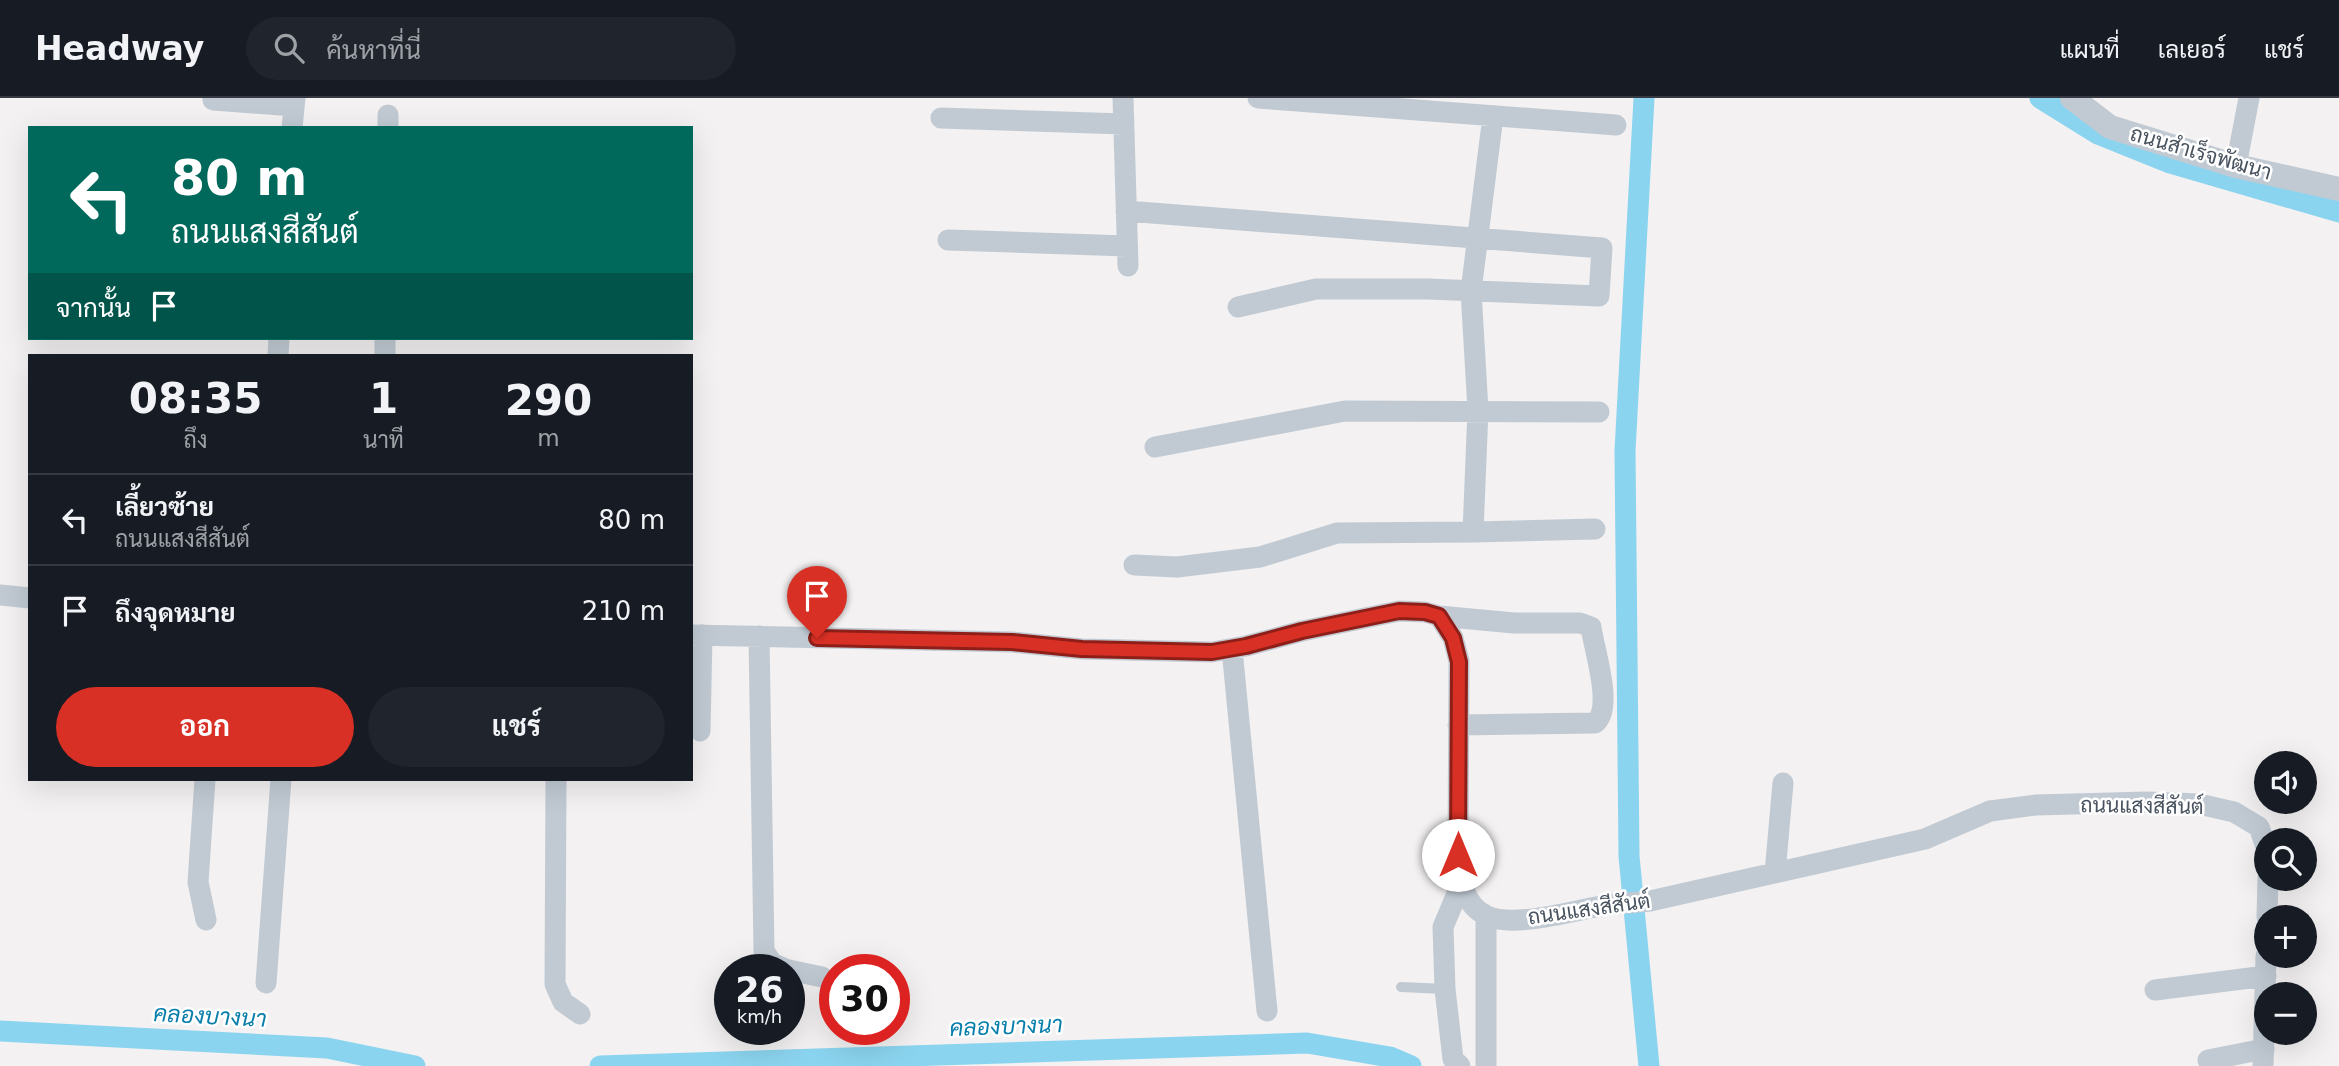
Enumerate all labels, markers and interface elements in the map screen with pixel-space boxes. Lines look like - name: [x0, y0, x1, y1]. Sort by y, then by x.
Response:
- search box: [246, 17, 736, 80]
- text: Headway: [35, 29, 204, 68]
- icon: search: [270, 29, 308, 67]
- text: ค้นหาที่นี่: [326, 35, 421, 65]
- text: แผนที่: [2060, 36, 2120, 64]
- text: เลเยอร์: [2158, 36, 2226, 64]
- text: แชร์: [2264, 36, 2304, 64]
- street label: ถนนสำเร็จพัฒนา: [2128, 118, 2275, 185]
- text: 80 m: [171, 150, 307, 207]
- icon: left: [56, 154, 147, 245]
- text: ถนนแสงสีสันต์: [171, 213, 359, 251]
- icon: arrive: [145, 287, 183, 325]
- text: จากนั้น: [56, 293, 131, 323]
- text: 08:35: [129, 374, 262, 423]
- text: 1: [369, 374, 398, 423]
- text: 290: [505, 376, 592, 425]
- text: m: [537, 425, 560, 451]
- text: ถึง: [184, 427, 207, 453]
- text: นาที: [363, 427, 404, 453]
- text: เลี้ยวซ้าย: [115, 492, 214, 522]
- icon: left: [56, 501, 94, 539]
- text: 80 m: [598, 505, 665, 535]
- text: ถนนแสงสีสันต์: [115, 526, 250, 552]
- pin: [787, 566, 847, 638]
- icon: arrive: [798, 577, 836, 615]
- icon: arrive: [56, 592, 94, 630]
- text: 210 m: [582, 596, 665, 626]
- text: ถึงจุดหมาย: [115, 598, 236, 628]
- button: ออก: [56, 687, 354, 767]
- button: แชร์: [368, 687, 665, 767]
- map controls: [2254, 751, 2317, 1045]
- button: sound: [2254, 751, 2317, 814]
- street label: ถนนแสงสีสันต์: [2080, 791, 2204, 819]
- position arrow: [1421, 818, 1495, 892]
- button: search: [2254, 828, 2317, 891]
- street label: ถนนแสงสีสันต์: [1526, 887, 1652, 929]
- button: +: [2254, 905, 2317, 968]
- speed limit sign: 30: [819, 954, 910, 1045]
- text: 26: [735, 970, 784, 1010]
- button: −: [2254, 982, 2317, 1045]
- water label: คลองบางนา: [153, 1000, 267, 1032]
- text: km/h: [737, 1006, 782, 1027]
- water label: คลองบางนา: [949, 1011, 1063, 1041]

